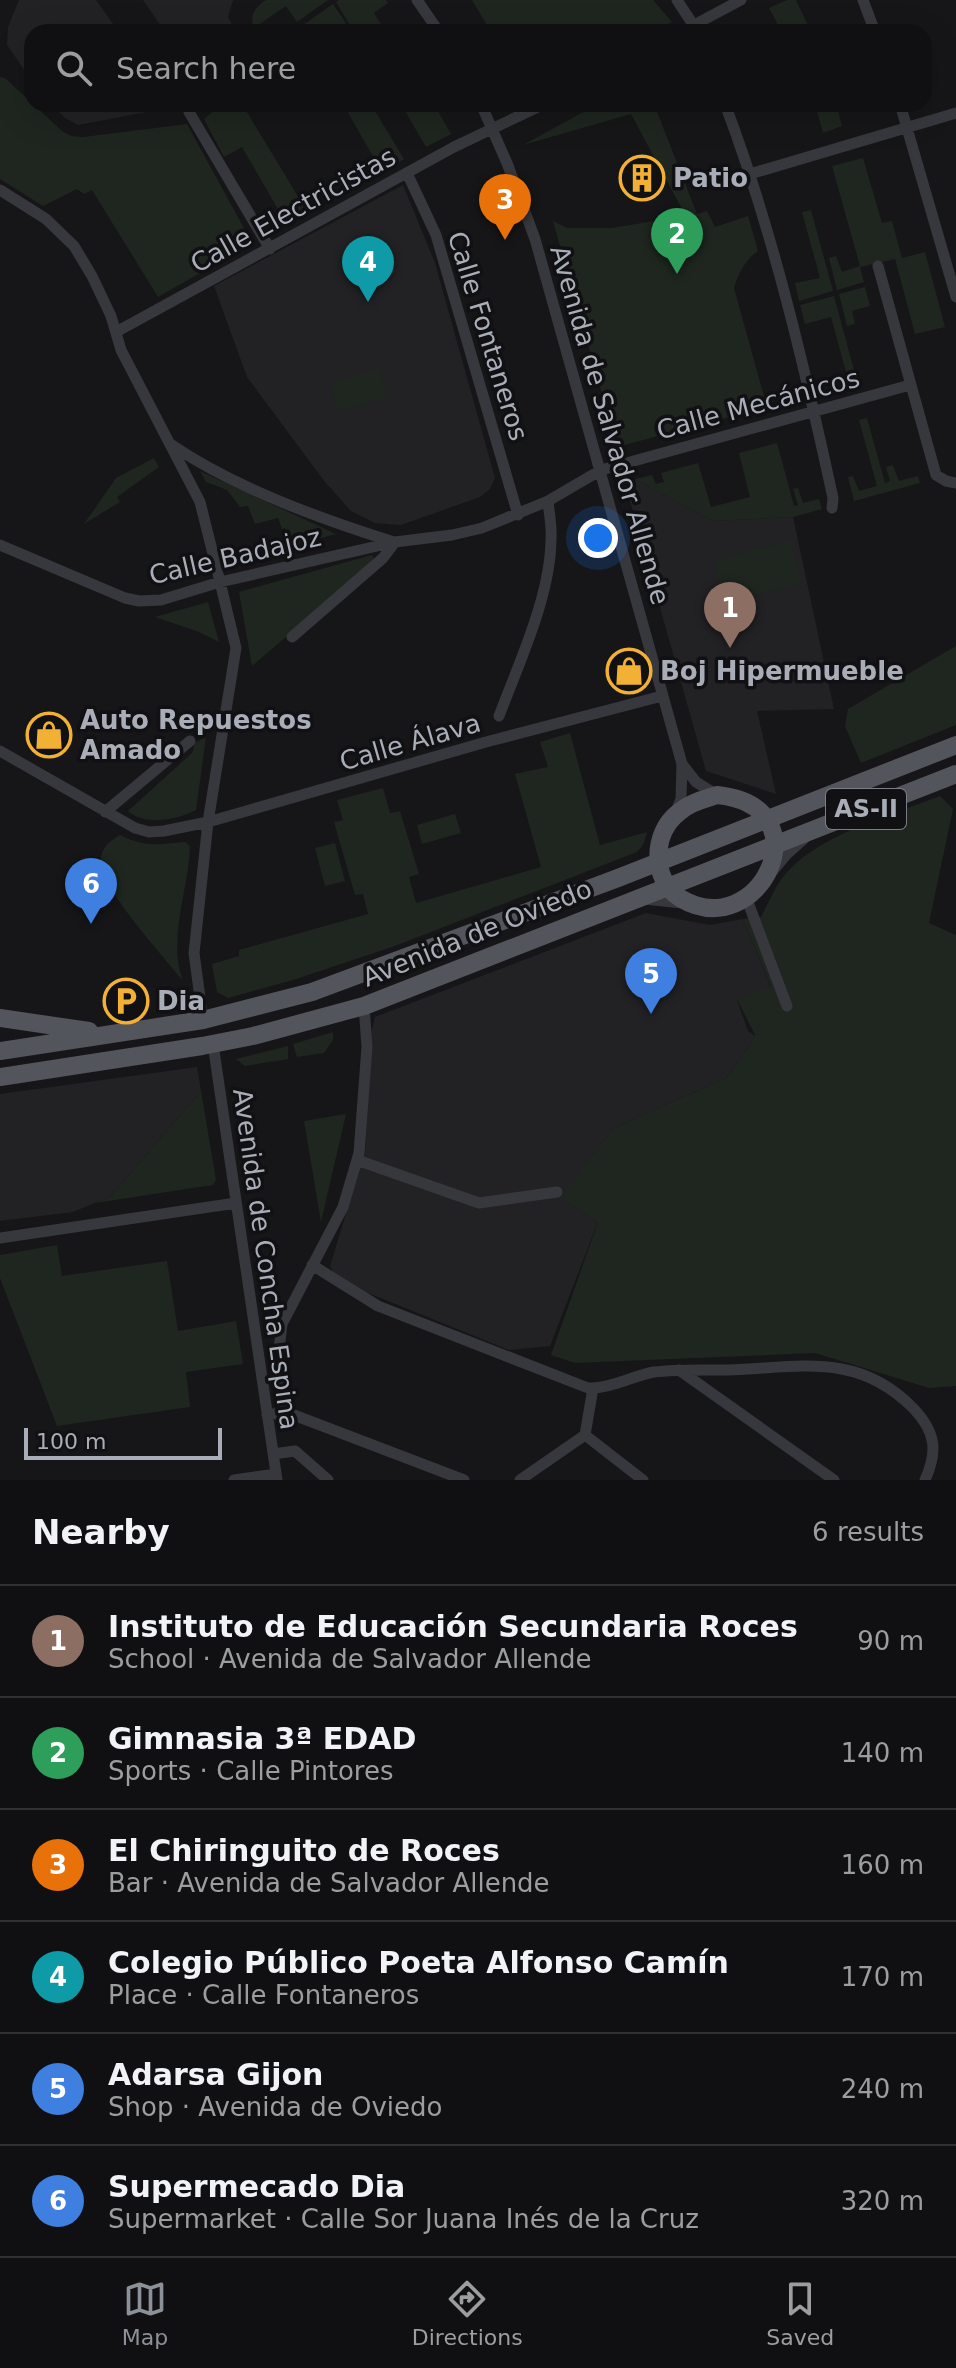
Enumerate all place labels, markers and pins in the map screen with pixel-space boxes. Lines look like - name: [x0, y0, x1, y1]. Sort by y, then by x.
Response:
- building icon: Patio: [618, 154, 666, 202]
- place label: Patio: [673, 163, 748, 193]
- pin: 3: [479, 174, 531, 240]
- pin: 2: [651, 208, 703, 274]
- pin: 4: [342, 236, 394, 302]
- pin: 1: [704, 582, 756, 648]
- shop icon: Boj Hipermueble: [605, 647, 653, 695]
- place label: Boj Hipermueble: [660, 656, 904, 686]
- place label: Auto Repuestos Amado: [80, 705, 312, 765]
- shop icon: Auto Repuestos Amado: [25, 711, 73, 759]
- pin: 6: [65, 858, 117, 924]
- pin: 5: [625, 948, 677, 1014]
- parking icon: Dia: [102, 977, 150, 1025]
- place label: Dia: [157, 986, 205, 1016]

